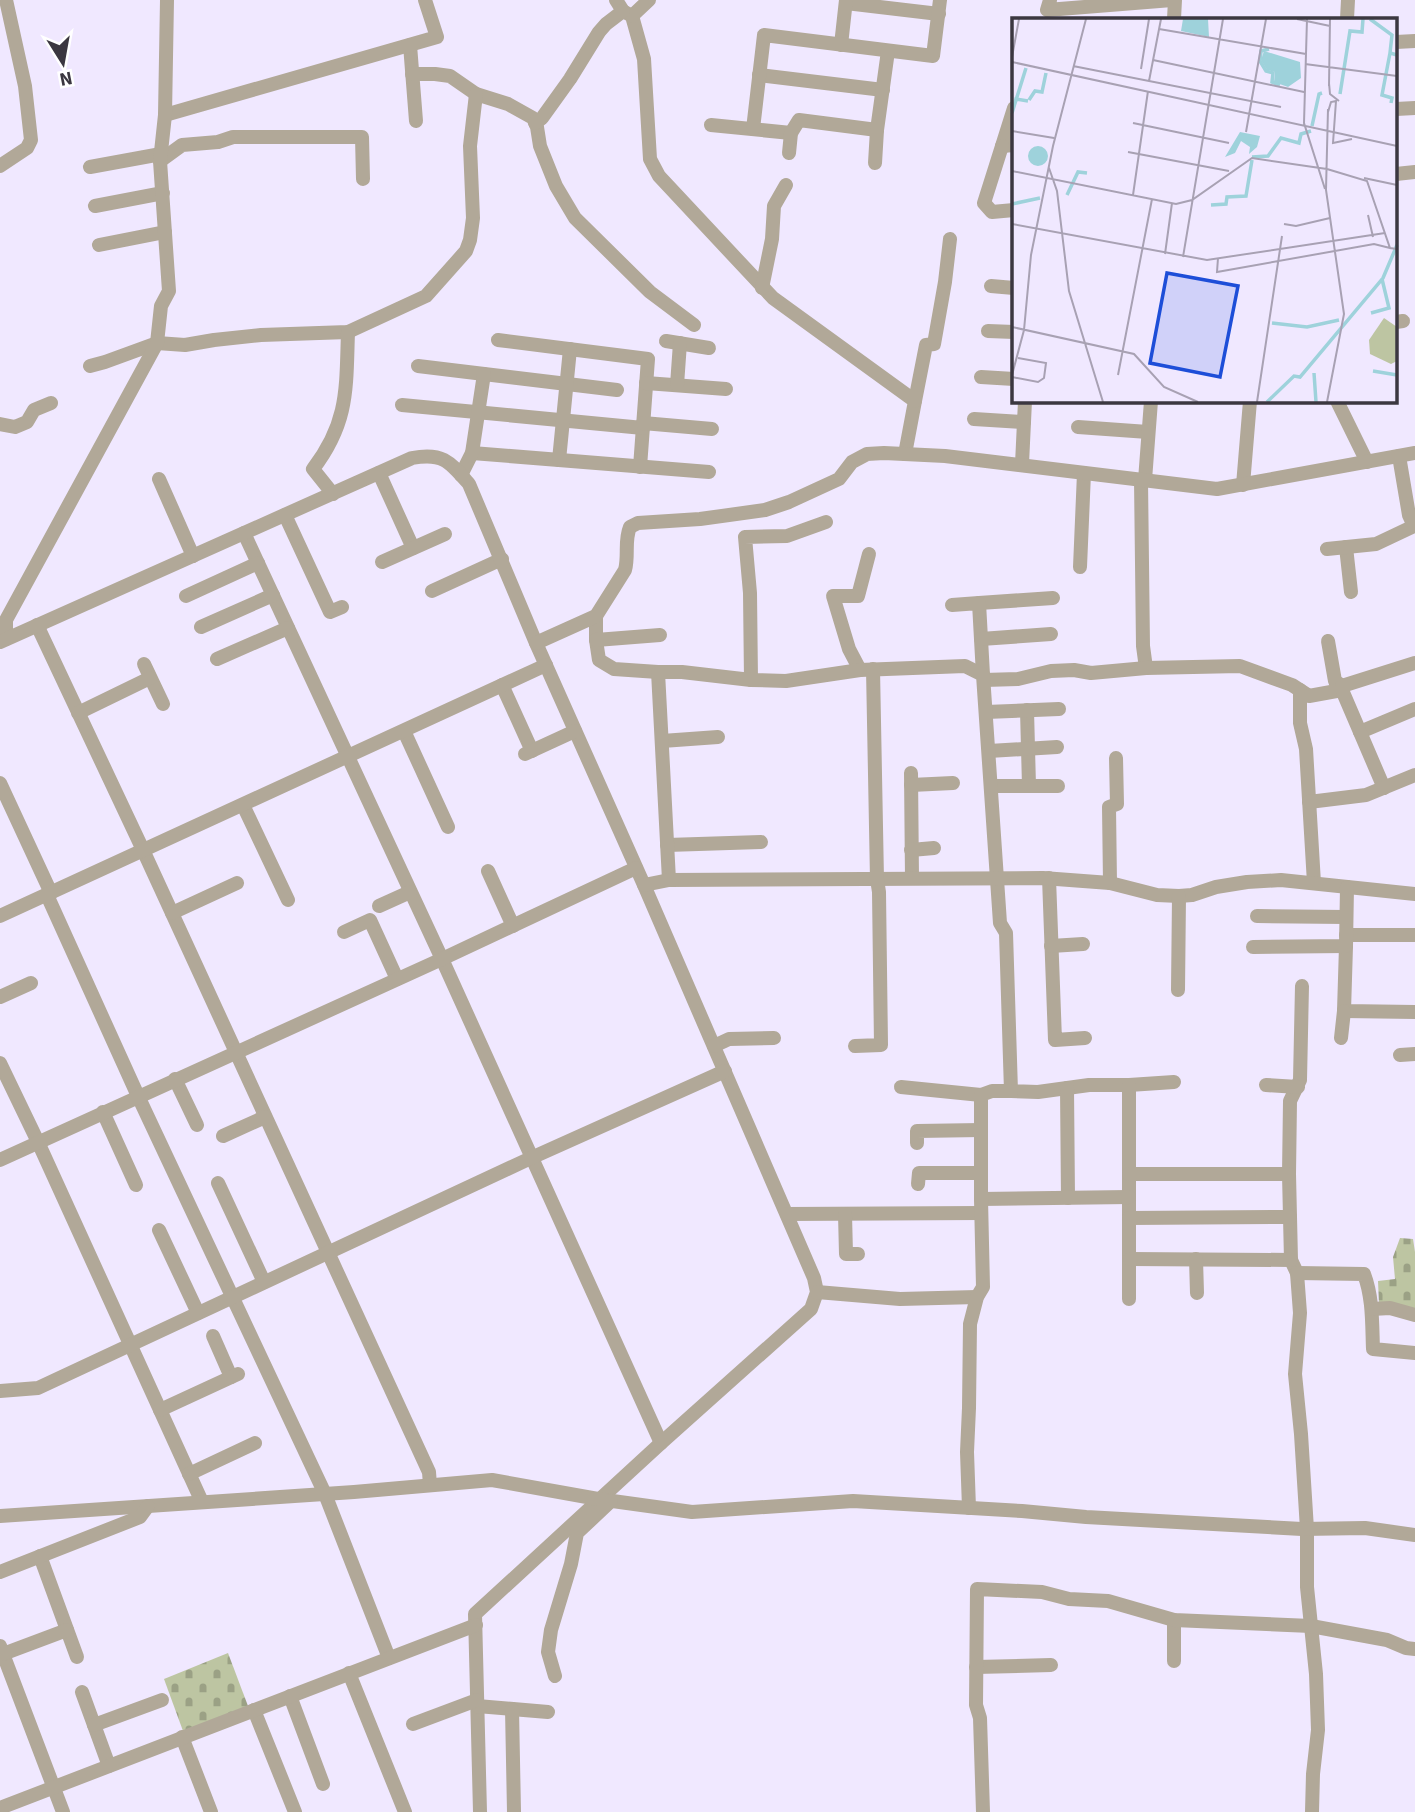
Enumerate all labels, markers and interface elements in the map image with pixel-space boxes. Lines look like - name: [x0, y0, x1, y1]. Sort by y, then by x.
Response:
- inset map: [1012, 18, 1398, 402]
- north arrow: [28, 28, 98, 98]
- text: N: [57, 64, 75, 93]

